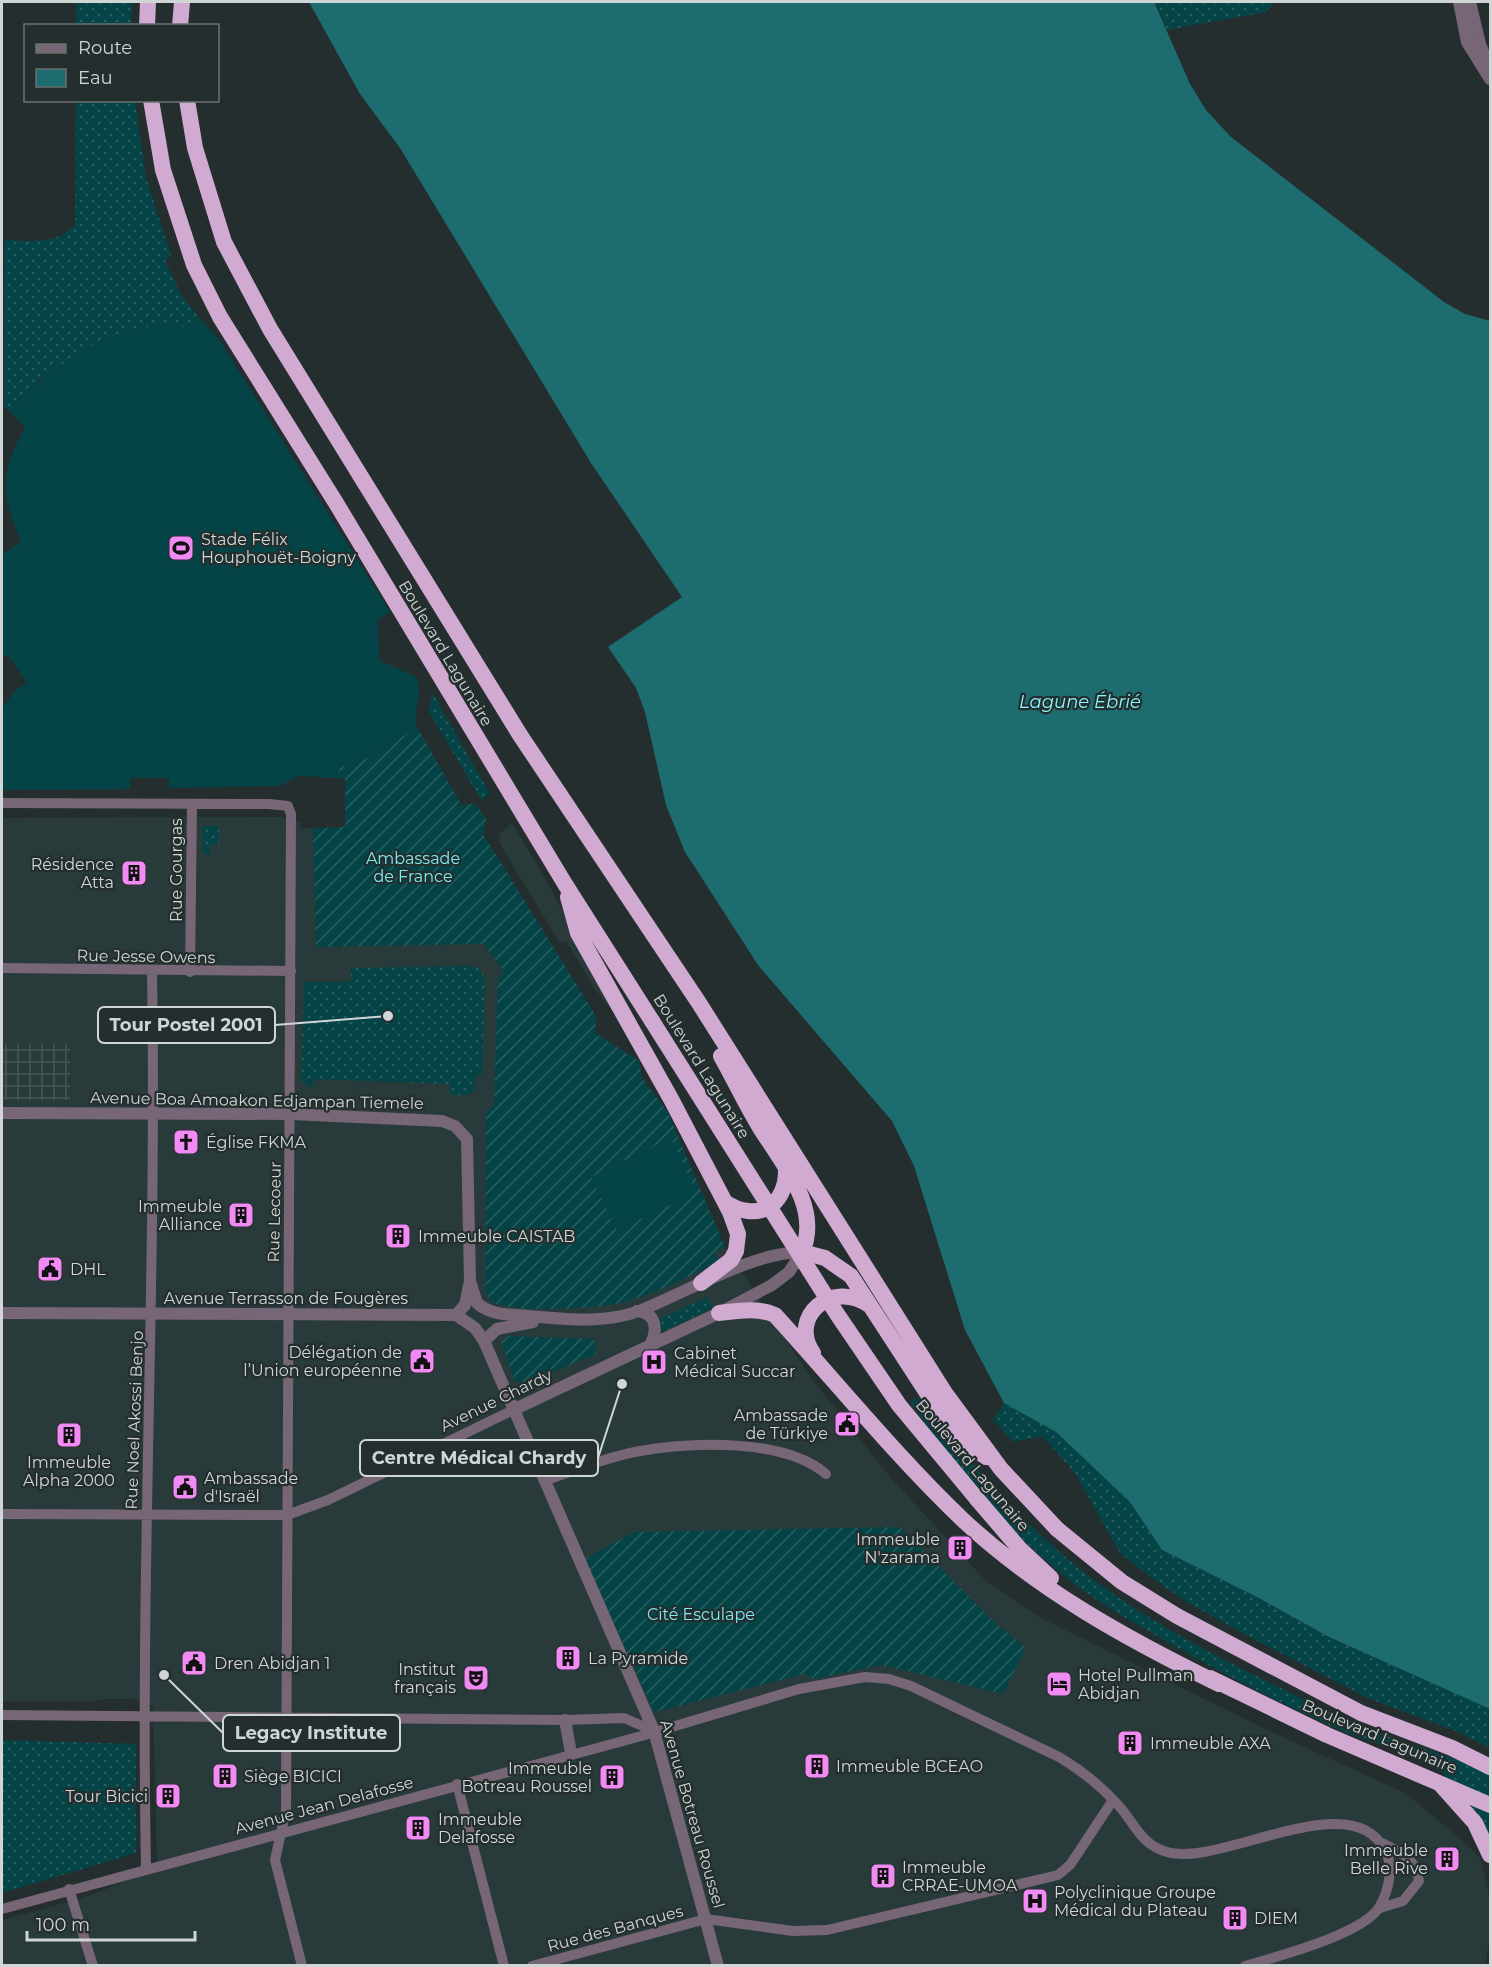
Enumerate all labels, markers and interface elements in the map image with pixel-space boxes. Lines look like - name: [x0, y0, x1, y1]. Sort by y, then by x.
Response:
- legend: [24, 24, 219, 102]
- text: Route: [78, 37, 132, 59]
- text: Eau: [78, 67, 113, 89]
- place label: Stade Félix Houphouët-Boigny: [201, 530, 356, 567]
- sports icon: Stade Félix Houphouët-Boigny: [166, 533, 196, 563]
- street label: Boulevard Lagunaire: [394, 577, 497, 730]
- water label: Lagune Ébrié: [1019, 691, 1141, 713]
- street label: Rue Gourgas: [167, 818, 186, 922]
- park label: Ambassade de France: [366, 849, 460, 886]
- place label: Résidence Atta: [31, 855, 114, 892]
- building icon: Résidence Atta: [119, 858, 149, 888]
- street label: Rue Jesse Owens: [76, 946, 216, 967]
- street label: Boulevard Lagunaire: [649, 991, 754, 1142]
- callout: Tour Postel 2001: [98, 1007, 275, 1043]
- text: Tour Postel 2001: [110, 1014, 262, 1036]
- street label: Avenue Boa Amoakon Edjampan Tiemele: [90, 1088, 424, 1113]
- church icon: Église FKMA: [171, 1127, 201, 1157]
- place label: Église FKMA: [206, 1133, 307, 1152]
- street label: Rue Lecoeur: [264, 1161, 285, 1263]
- place label: Immeuble Alliance: [138, 1197, 222, 1234]
- building icon: Immeuble Alliance: [226, 1200, 256, 1230]
- building icon: Immeuble CAISTAB: [383, 1221, 413, 1251]
- place label: Immeuble CAISTAB: [418, 1227, 575, 1246]
- public building icon: DHL: [35, 1254, 65, 1284]
- place label: DHL: [70, 1260, 106, 1279]
- street label: Avenue Terrasson de Fougères: [164, 1289, 408, 1308]
- street label: Rue Noel Akossi Benjo: [122, 1330, 147, 1510]
- place label: Délégation de l’Union européenne: [243, 1343, 402, 1380]
- place label: Cabinet Médical Succar: [674, 1344, 795, 1381]
- public building icon: Délégation de l’Union européenne: [407, 1346, 437, 1376]
- hospital icon: Cabinet Médical Succar: [639, 1347, 669, 1377]
- street label: Avenue Chardy: [437, 1365, 555, 1436]
- street label: Boulevard Lagunaire: [912, 1395, 1033, 1535]
- place label: Ambassade de Türkiye: [734, 1406, 828, 1443]
- public building icon: Ambassade de Türkiye: [832, 1409, 862, 1439]
- building icon: Immeuble Alpha 2000: [54, 1420, 84, 1450]
- callout: Centre Médical Chardy: [360, 1440, 598, 1476]
- text: Centre Médical Chardy: [372, 1447, 586, 1469]
- place label: Immeuble Alpha 2000: [23, 1453, 115, 1490]
- place label: Ambassade d'Israël: [204, 1469, 298, 1506]
- public building icon: Ambassade d'Israël: [170, 1472, 200, 1502]
- place label: Immeuble N'zarama: [856, 1530, 940, 1567]
- building icon: Immeuble N'zarama: [945, 1533, 975, 1563]
- park label: Cité Esculape: [647, 1605, 755, 1624]
- building icon: La Pyramide: [553, 1643, 583, 1673]
- public building icon: Dren Abidjan 1: [179, 1648, 209, 1678]
- place label: La Pyramide: [588, 1649, 688, 1668]
- place label: Dren Abidjan 1: [214, 1654, 330, 1673]
- place label: Institut français: [394, 1660, 456, 1697]
- theatre icon: Institut français: [461, 1663, 491, 1693]
- place label: Hotel Pullman Abidjan: [1078, 1666, 1193, 1703]
- hotel icon: Hotel Pullman Abidjan: [1044, 1669, 1074, 1699]
- street label: Boulevard Lagunaire: [1299, 1695, 1460, 1778]
- callout: Legacy Institute: [223, 1715, 400, 1751]
- street label: Avenue Botreau Roussel: [656, 1718, 729, 1911]
- text: Legacy Institute: [235, 1722, 387, 1744]
- building icon: Immeuble AXA: [1115, 1728, 1145, 1758]
- place label: Immeuble AXA: [1150, 1734, 1271, 1753]
- building icon: Immeuble BCEAO: [802, 1751, 832, 1781]
- place label: Immeuble BCEAO: [836, 1757, 983, 1776]
- place label: Immeuble Botreau Roussel: [461, 1759, 592, 1796]
- building icon: Siège BICICI: [210, 1761, 240, 1791]
- building icon: Immeuble Botreau Roussel: [597, 1762, 627, 1792]
- place label: Siège BICICI: [244, 1767, 342, 1786]
- street label: Avenue Jean Delafosse: [233, 1773, 415, 1838]
- building icon: Tour Bicici: [153, 1781, 183, 1811]
- place label: Tour Bicici: [66, 1787, 148, 1806]
- place label: Immeuble Delafosse: [438, 1810, 522, 1847]
- building icon: Immeuble Delafosse: [403, 1813, 433, 1843]
- place label: Immeuble Belle Rive: [1344, 1841, 1428, 1878]
- building icon: Immeuble Belle Rive: [1432, 1844, 1462, 1874]
- place label: Immeuble CRRAE-UMOA: [902, 1858, 1018, 1895]
- building icon: Immeuble CRRAE-UMOA: [868, 1861, 898, 1891]
- place label: Polyclinique Groupe Médical du Plateau: [1054, 1883, 1216, 1920]
- hospital icon: Polyclinique Groupe Médical du Plateau: [1020, 1886, 1050, 1916]
- street label: Rue des Banques: [545, 1901, 685, 1956]
- building icon: DIEM: [1220, 1903, 1250, 1933]
- scale bar: [27, 1904, 195, 1942]
- place label: DIEM: [1254, 1909, 1298, 1928]
- text: 100 m: [36, 1914, 90, 1936]

